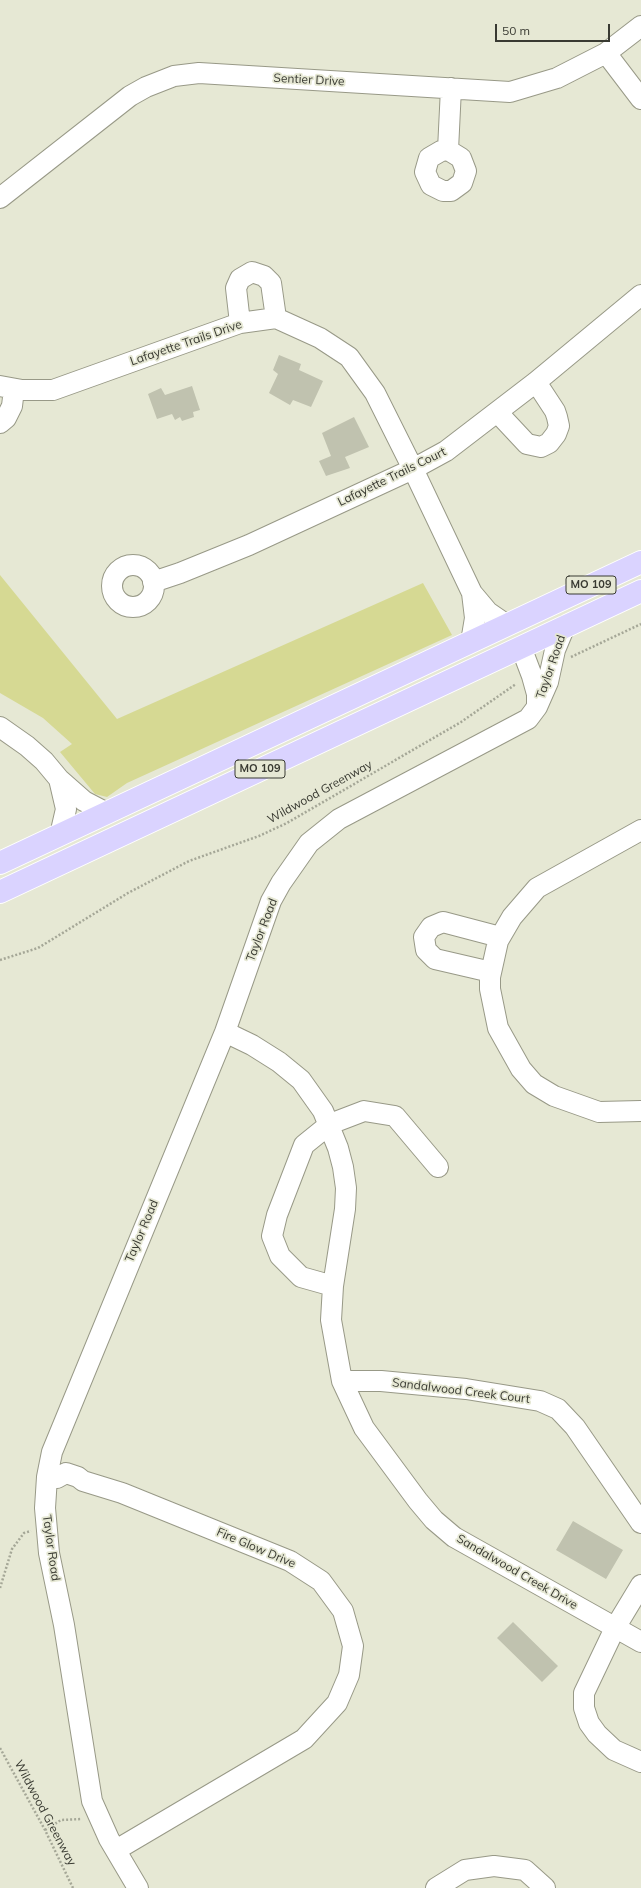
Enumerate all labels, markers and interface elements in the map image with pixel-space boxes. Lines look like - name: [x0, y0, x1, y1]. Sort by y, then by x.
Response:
- scale bar: [497, 16, 612, 42]
- text: 50 m: [502, 23, 530, 38]
- street label: Sentier Drive: [273, 71, 345, 89]
- street label: Lafayette Trails Drive: [128, 317, 244, 369]
- street label: Lafayette Trails Court: [336, 445, 448, 509]
- road number: MO 109: [566, 576, 616, 594]
- street label: Taylor Road: [533, 633, 569, 701]
- street label: Wildwood Greenway: [265, 757, 375, 827]
- road number: MO 109: [235, 760, 285, 778]
- street label: Taylor Road: [243, 896, 281, 964]
- street label: Taylor Road: [122, 1198, 162, 1264]
- street label: Sandalwood Creek Court: [391, 1375, 531, 1407]
- street label: Taylor Road: [39, 1514, 63, 1582]
- street label: Fire Glow Drive: [214, 1525, 298, 1571]
- street label: Sandalwood Creek Drive: [454, 1531, 580, 1613]
- street label: Wildwood Greenway: [11, 1758, 79, 1868]

